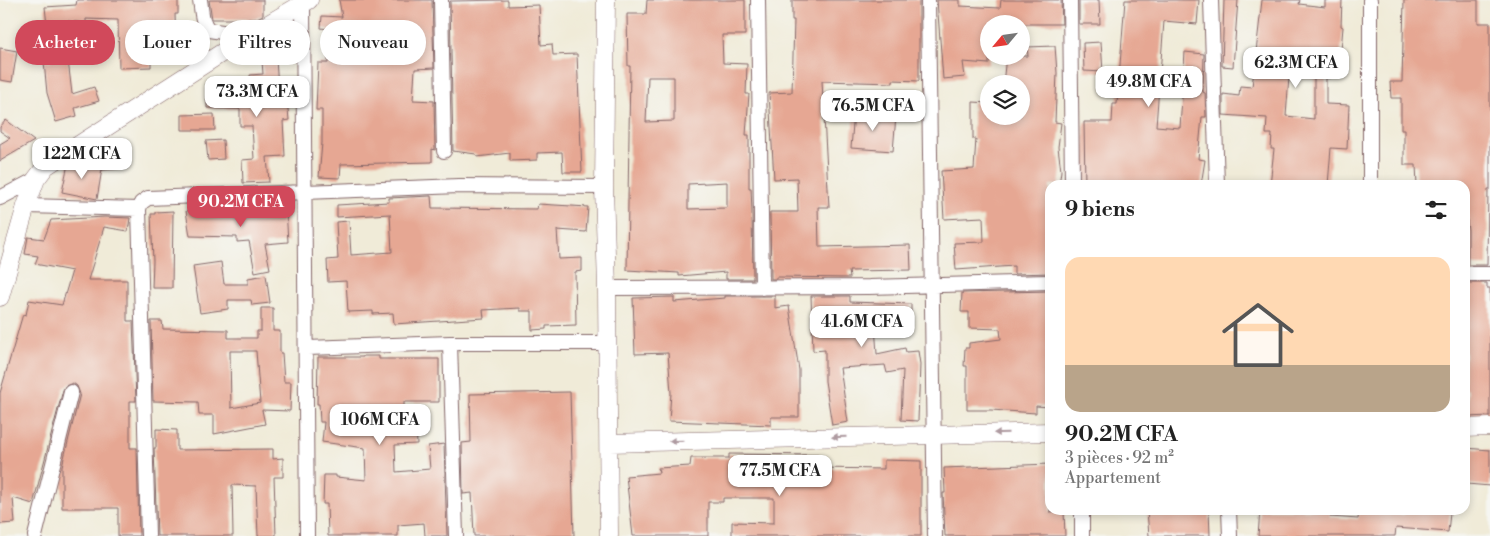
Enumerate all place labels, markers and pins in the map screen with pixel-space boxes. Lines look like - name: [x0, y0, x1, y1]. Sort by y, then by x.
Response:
- pin: 62.3M CFA: [1239, 46, 1353, 89]
- pin: 49.8M CFA: [1092, 66, 1206, 108]
- pin: 73.3M CFA: [200, 76, 314, 118]
- pin: 76.5M CFA: [816, 90, 930, 132]
- pin: 122M CFA: [30, 138, 134, 180]
- pin: 90.2M CFA: [184, 186, 298, 228]
- pin: 41.6M CFA: [805, 306, 919, 348]
- pin: 106M CFA: [328, 404, 432, 446]
- pin: 77.5M CFA: [723, 454, 837, 497]

